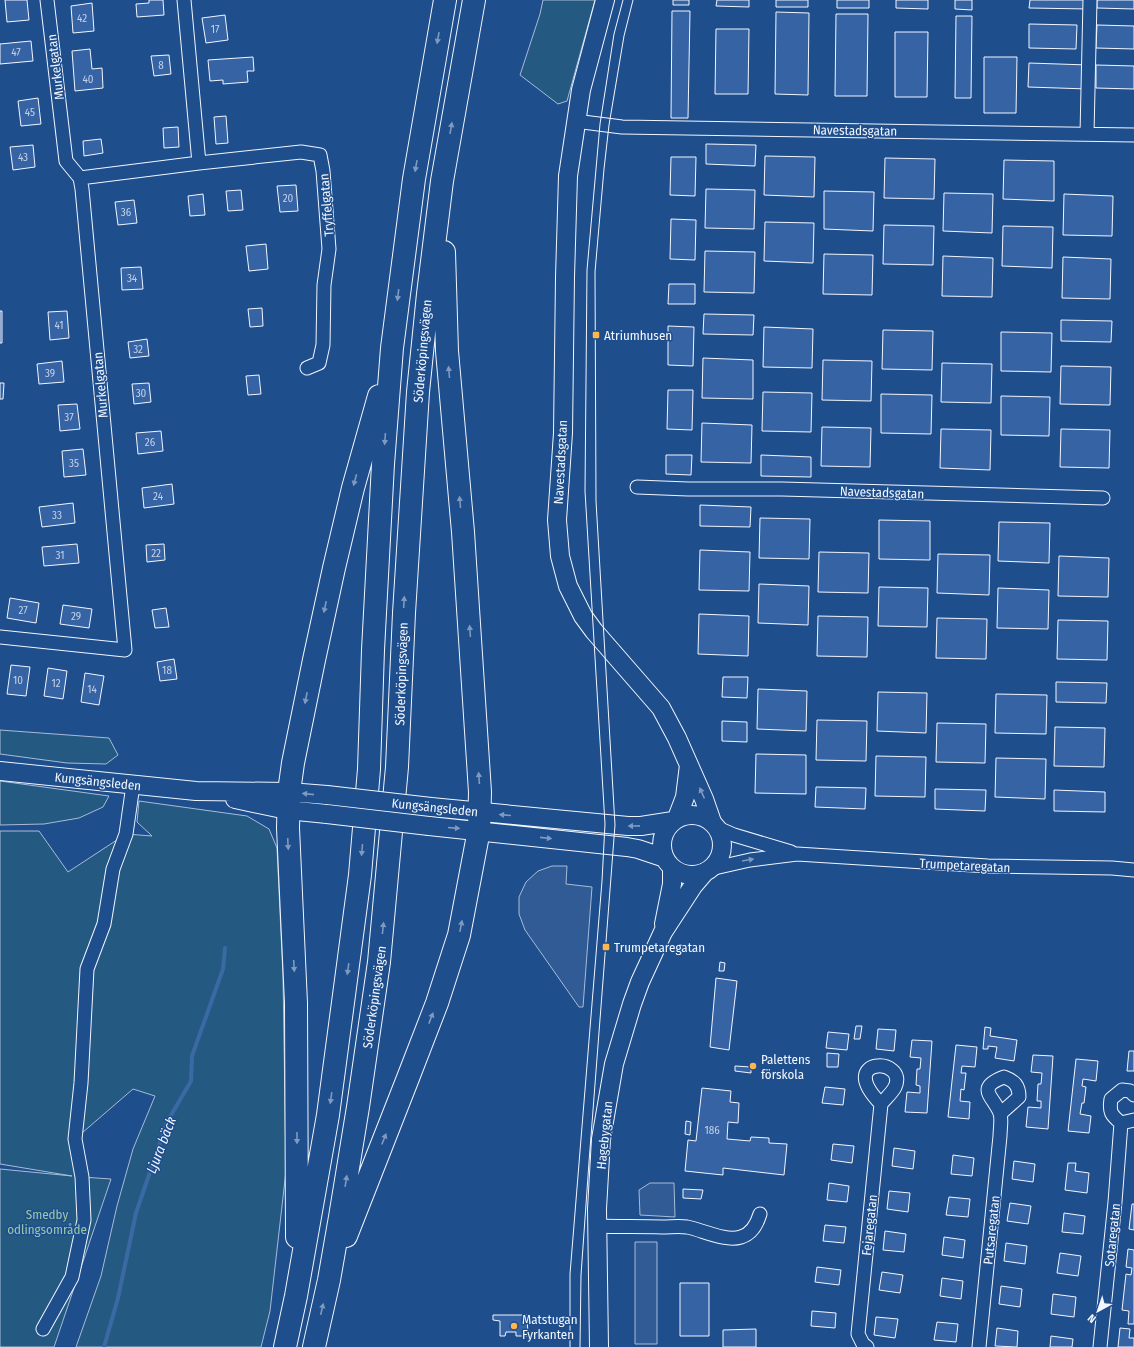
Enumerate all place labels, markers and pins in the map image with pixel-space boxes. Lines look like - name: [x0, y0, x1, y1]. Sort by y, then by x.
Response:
- place label: Atriumhusen: [604, 328, 672, 343]
- marker: Atriumhusen: [591, 330, 601, 340]
- place label: Trumpetaregatan: [614, 940, 705, 955]
- marker: Trumpetaregatan: [601, 942, 611, 952]
- place label: Palettens förskola: [761, 1052, 811, 1082]
- marker: Palettens förskola: [748, 1061, 758, 1071]
- place label: Matstugan Fyrkanten: [522, 1312, 578, 1342]
- marker: Matstugan Fyrkanten: [509, 1321, 519, 1331]

